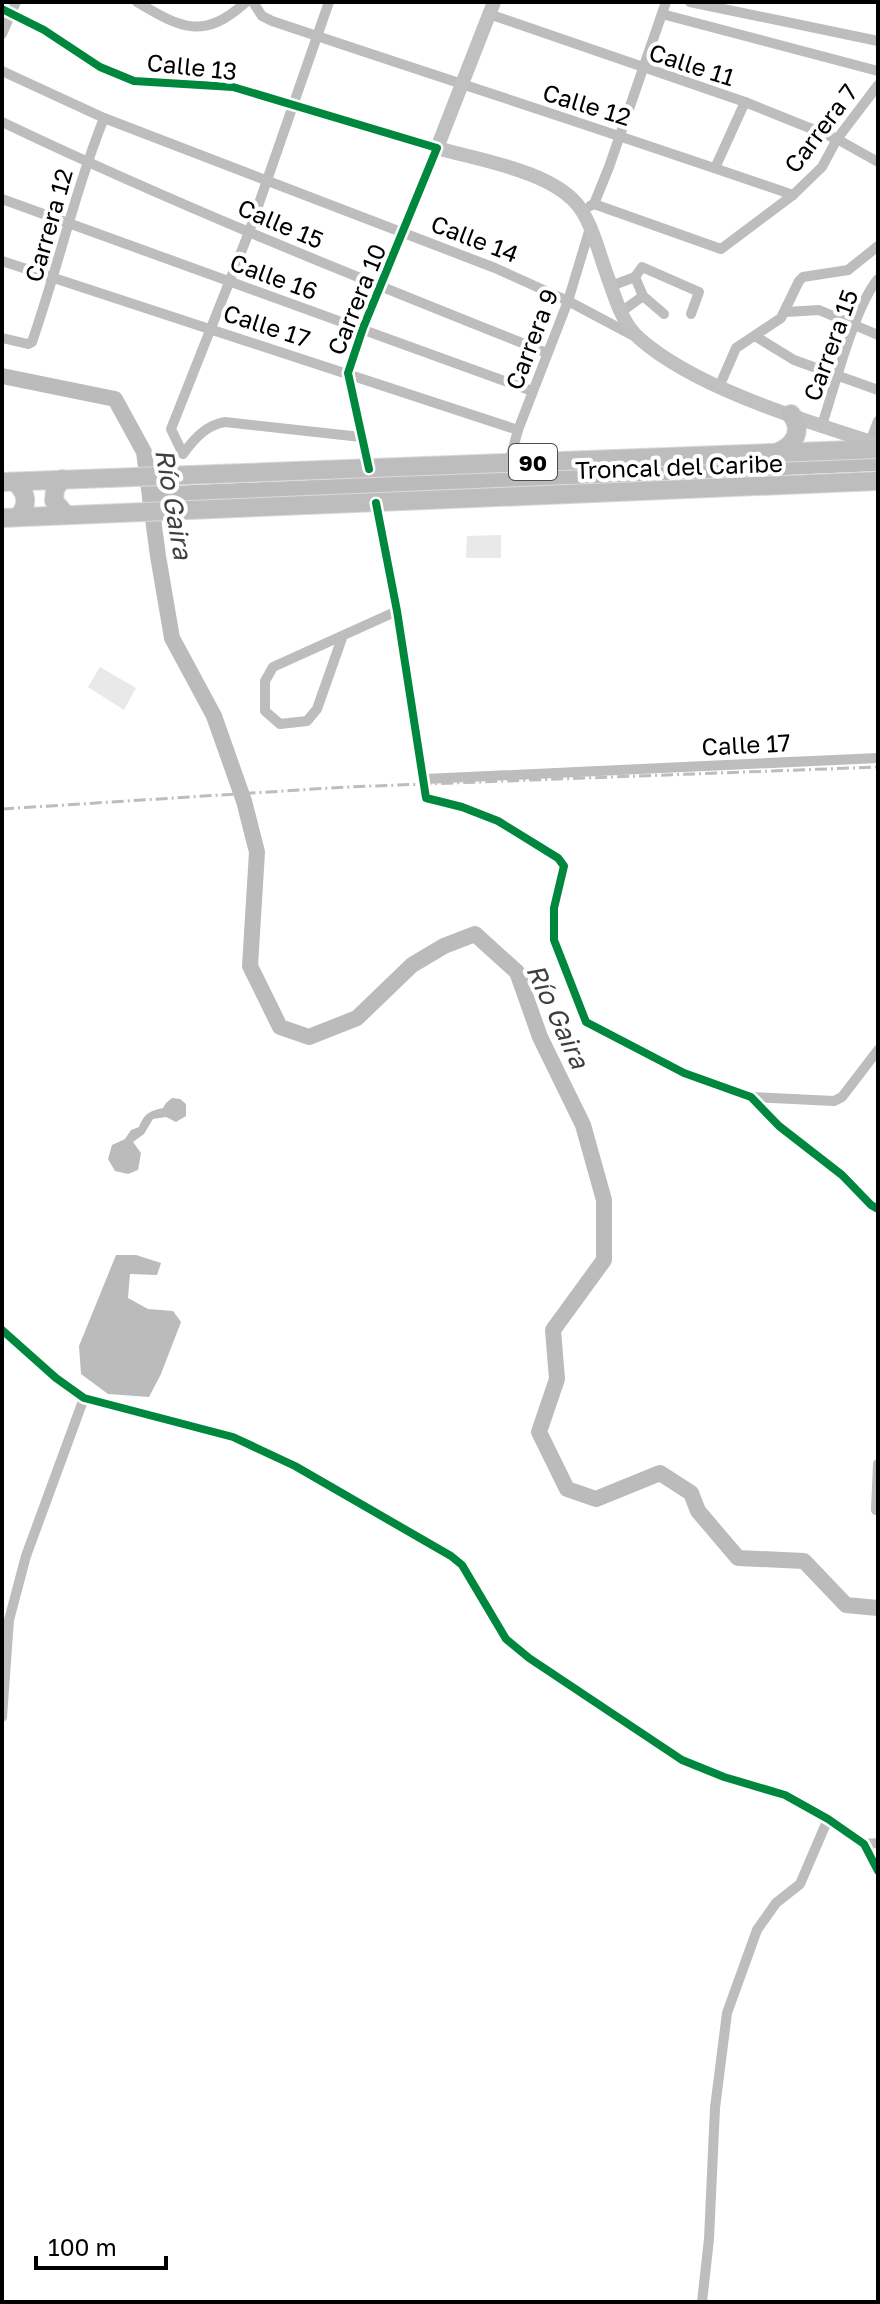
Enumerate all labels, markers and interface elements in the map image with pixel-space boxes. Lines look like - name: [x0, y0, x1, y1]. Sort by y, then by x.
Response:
- street label: Calle 11: [646, 37, 738, 91]
- street label: Calle 13: [145, 47, 239, 85]
- street label: Calle 12: [539, 77, 635, 131]
- street label: Carrera 7: [777, 78, 863, 178]
- street label: Carrera 12: [18, 165, 78, 285]
- street label: Calle 15: [234, 192, 328, 254]
- street label: Calle 14: [427, 208, 523, 268]
- street label: Carrera 10: [321, 239, 391, 359]
- street label: Calle 16: [226, 247, 322, 305]
- street label: Carrera 9: [499, 285, 563, 393]
- street label: Carrera 15: [796, 285, 864, 405]
- street label: Calle 17: [220, 297, 314, 353]
- road number: 90: [509, 444, 557, 480]
- water label: Río Gaira: [149, 446, 199, 563]
- street label: Troncal del Caribe: [575, 448, 783, 484]
- street label: Calle 17: [701, 727, 791, 761]
- water label: Río Gaira: [520, 959, 596, 1074]
- scale bar: [36, 2220, 166, 2270]
- text: 100 m: [48, 2232, 117, 2261]

